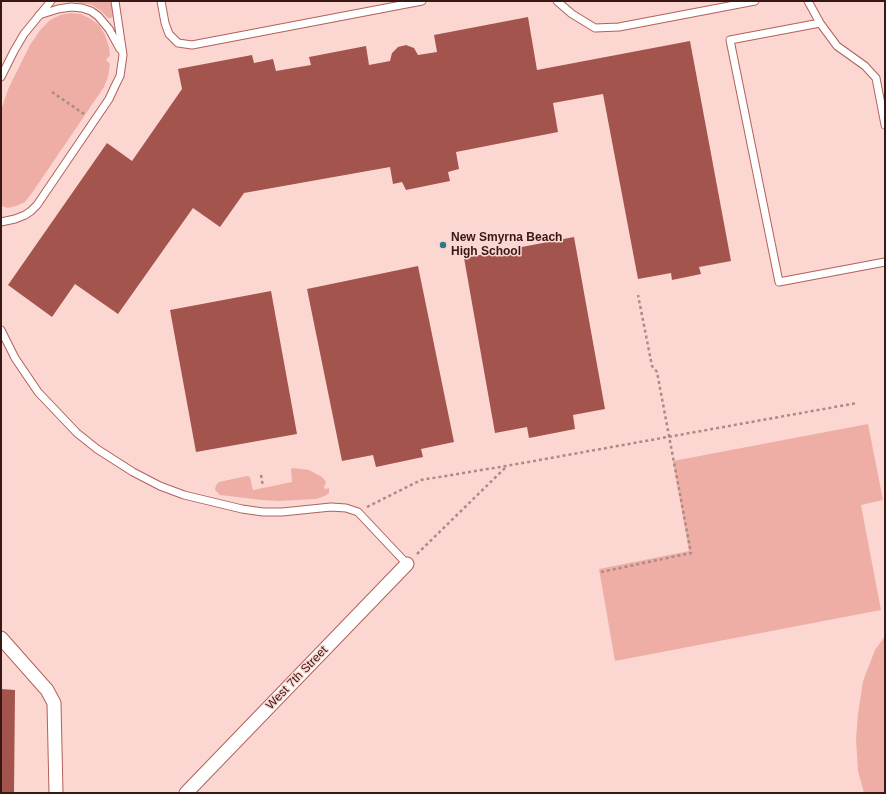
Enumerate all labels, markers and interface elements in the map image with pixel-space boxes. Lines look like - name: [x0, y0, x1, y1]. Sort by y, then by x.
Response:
- place label: New Smyrna Beach High School: [451, 231, 562, 259]
- marker: New Smyrna Beach High School: [438, 240, 448, 250]
- street label: West 7th Street: [263, 643, 331, 713]

